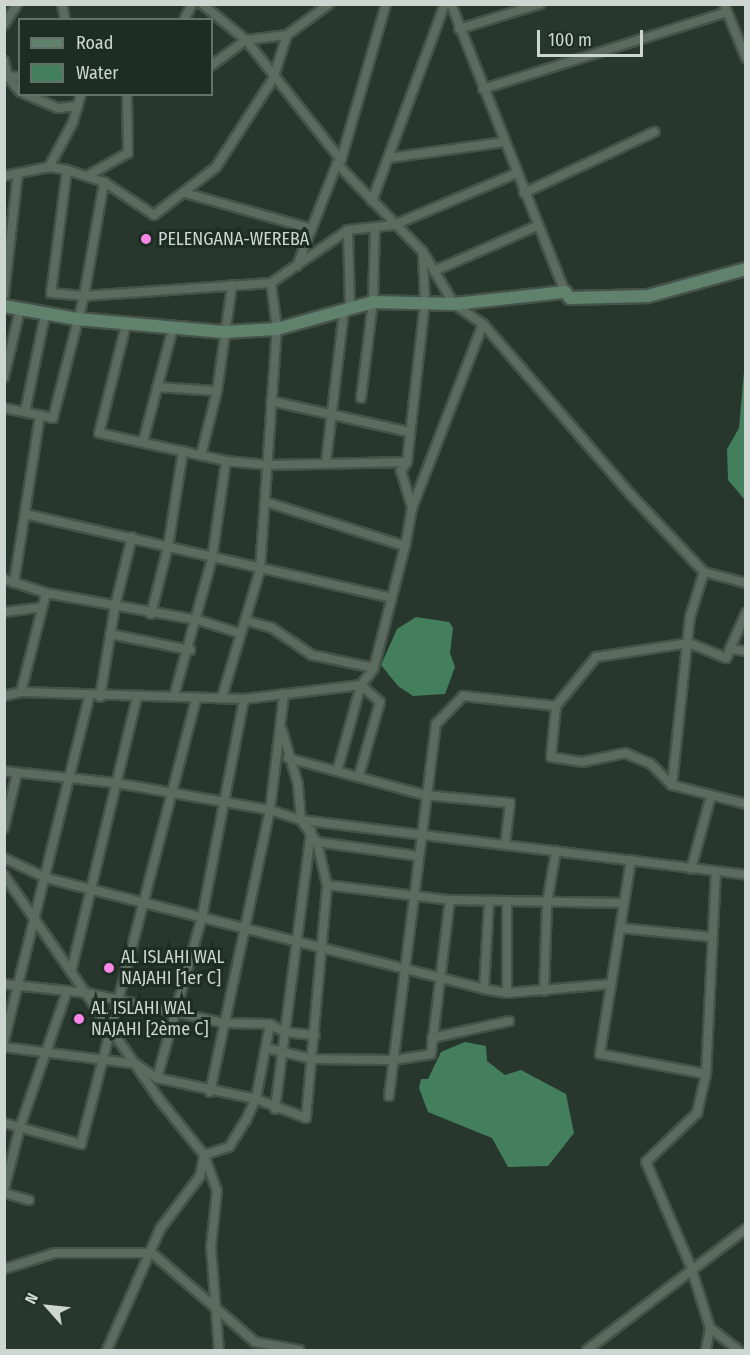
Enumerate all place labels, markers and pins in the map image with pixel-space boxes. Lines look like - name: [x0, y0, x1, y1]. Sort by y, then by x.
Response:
- place label: PELENGANA-WEREBA: [158, 228, 309, 250]
- marker: PELENGANA-WEREBA: [139, 232, 153, 246]
- place label: AL ISLAHI WAL NAJAHI [1er C]: [121, 947, 225, 990]
- marker: AL ISLAHI WAL NAJAHI [1er C]: [102, 961, 116, 975]
- place label: AL ISLAHI WAL NAJAHI [2ème C]: [91, 998, 209, 1040]
- marker: AL ISLAHI WAL NAJAHI [2ème C]: [72, 1012, 86, 1026]

